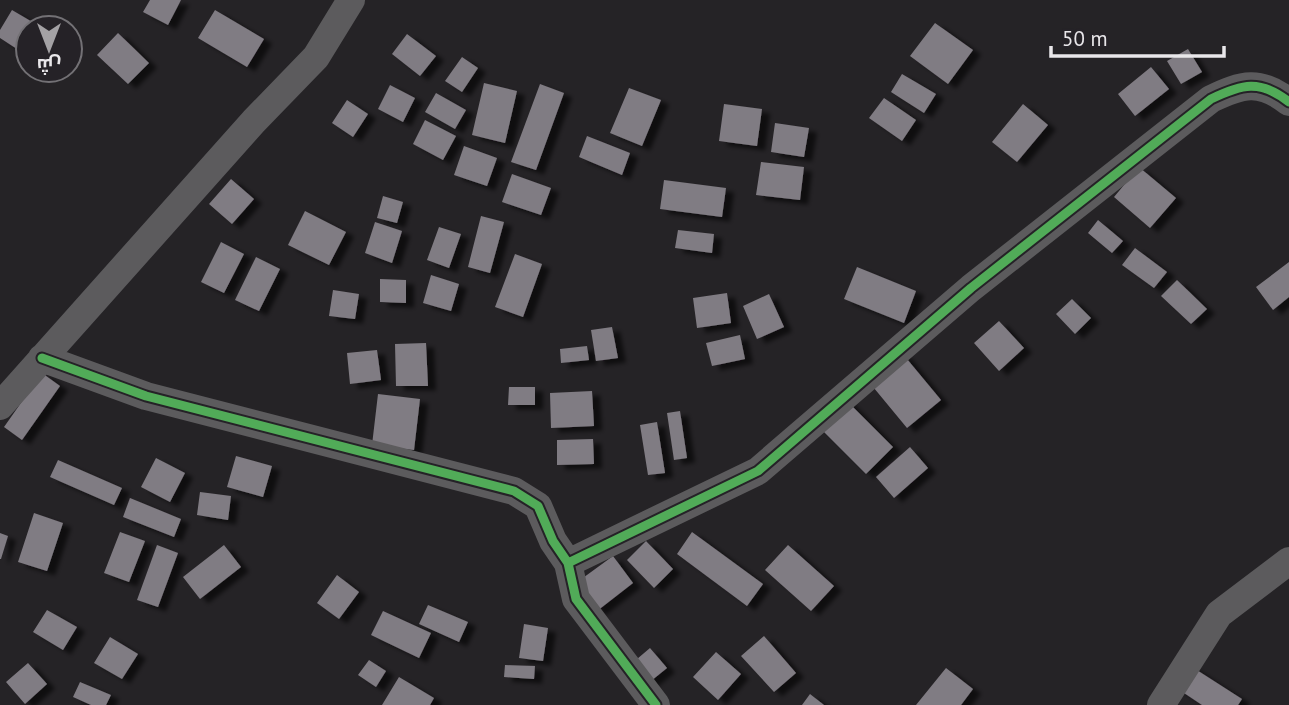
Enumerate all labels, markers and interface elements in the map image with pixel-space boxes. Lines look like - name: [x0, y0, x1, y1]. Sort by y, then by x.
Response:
- north arrow: [14, 14, 84, 84]
- scale bar: [1051, 14, 1224, 58]
- text: 50 m: [1062, 25, 1108, 52]
- text: ش: [37, 54, 61, 78]

